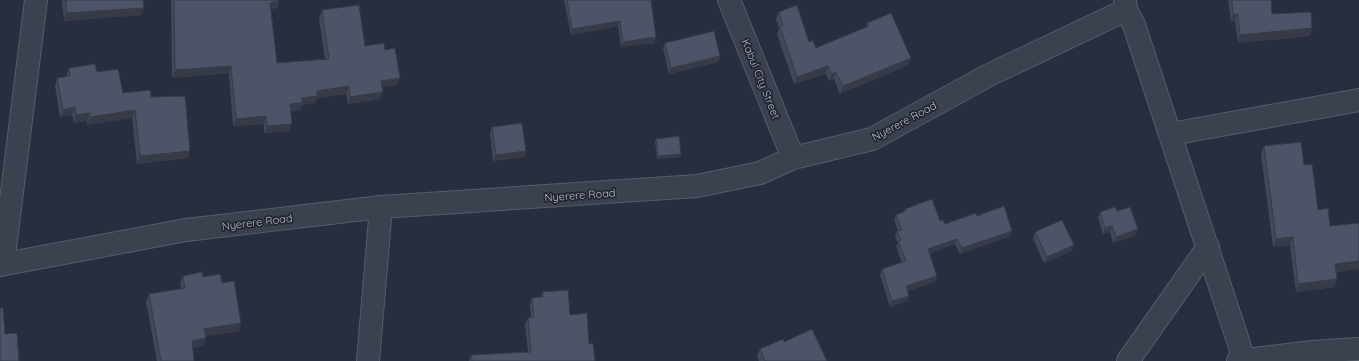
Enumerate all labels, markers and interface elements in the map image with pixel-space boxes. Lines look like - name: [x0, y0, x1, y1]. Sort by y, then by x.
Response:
- street label: Kabul City Street: [739, 37, 784, 121]
- street label: Nyerere Road: [869, 98, 939, 144]
- street label: Nyerere Road: [544, 186, 616, 204]
- street label: Nyerere Road: [221, 211, 293, 233]

